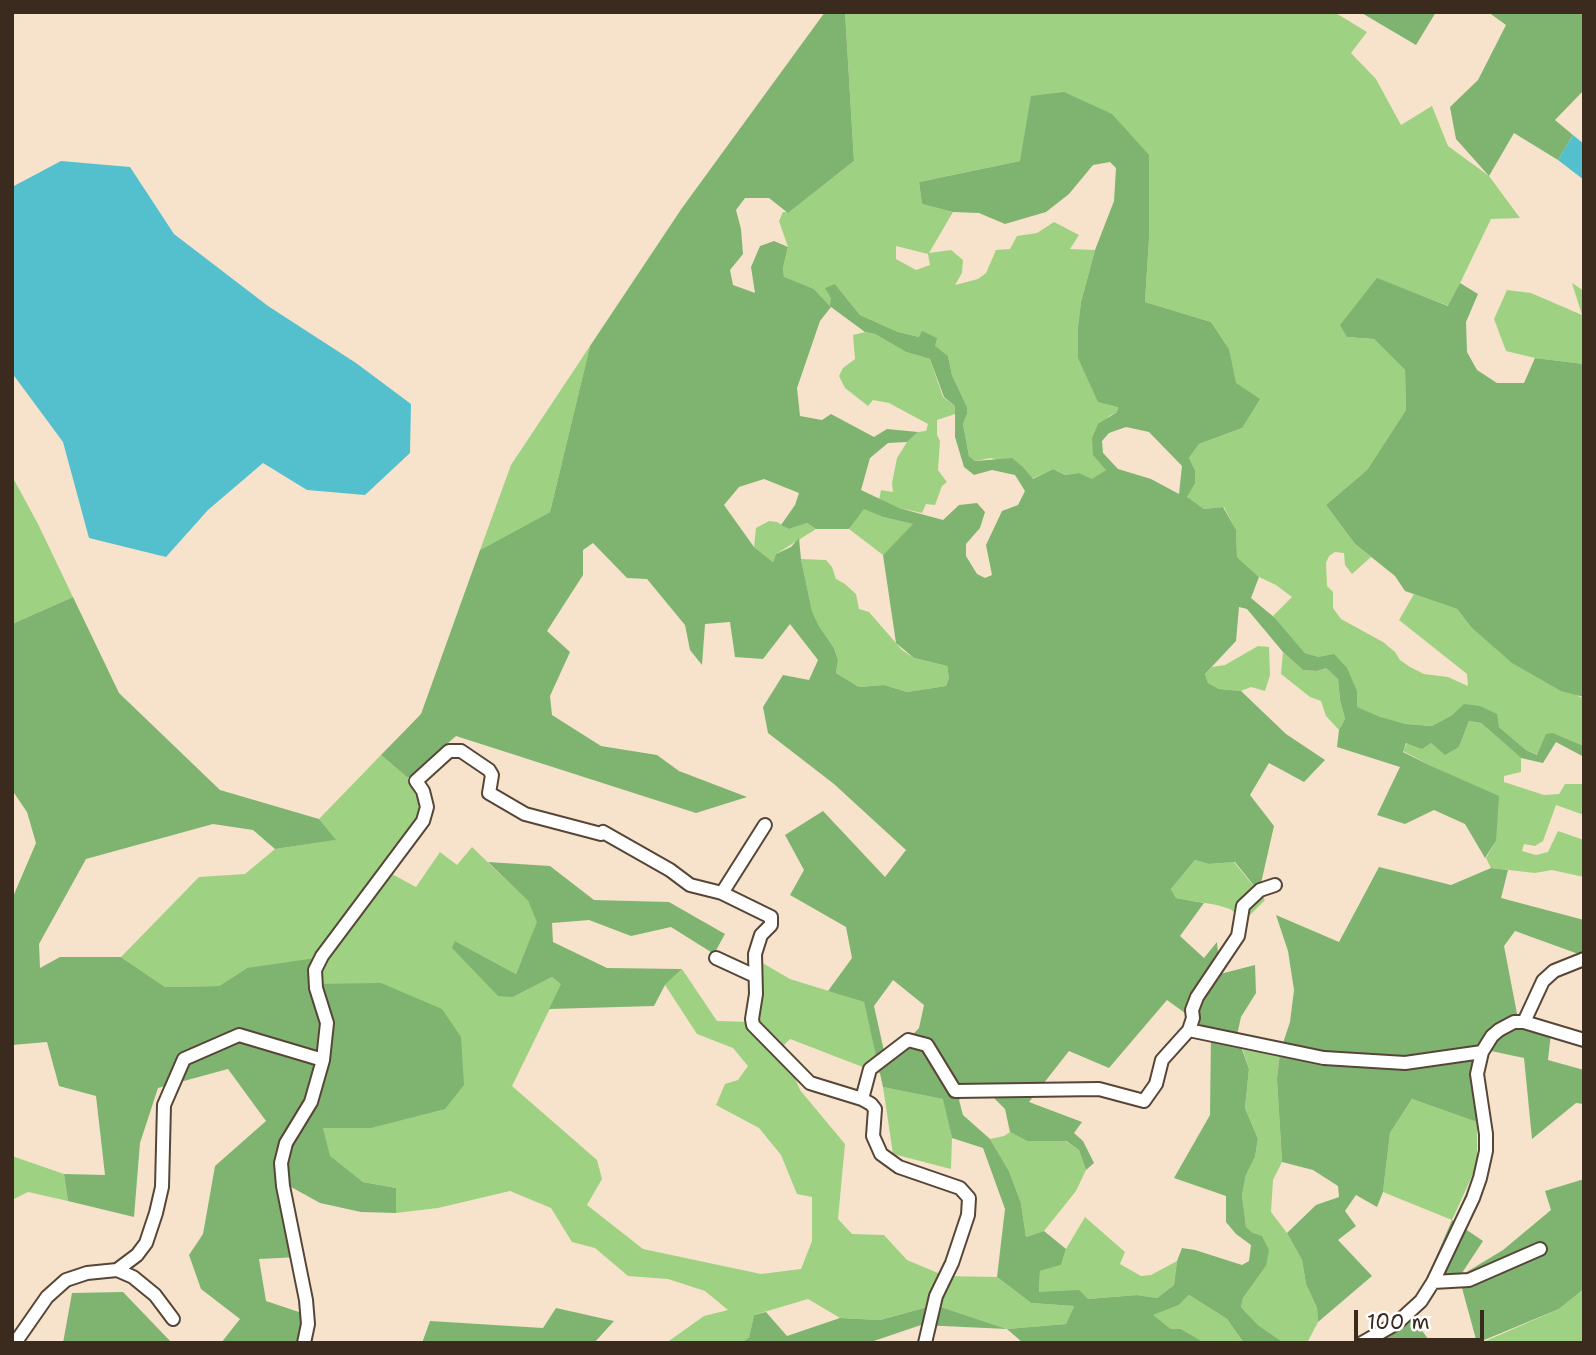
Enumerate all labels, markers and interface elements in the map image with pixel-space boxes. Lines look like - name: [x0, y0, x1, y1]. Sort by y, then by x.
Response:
- scale bar: [1358, 1296, 1488, 1340]
- text: 100 m: [1367, 1308, 1430, 1336]

